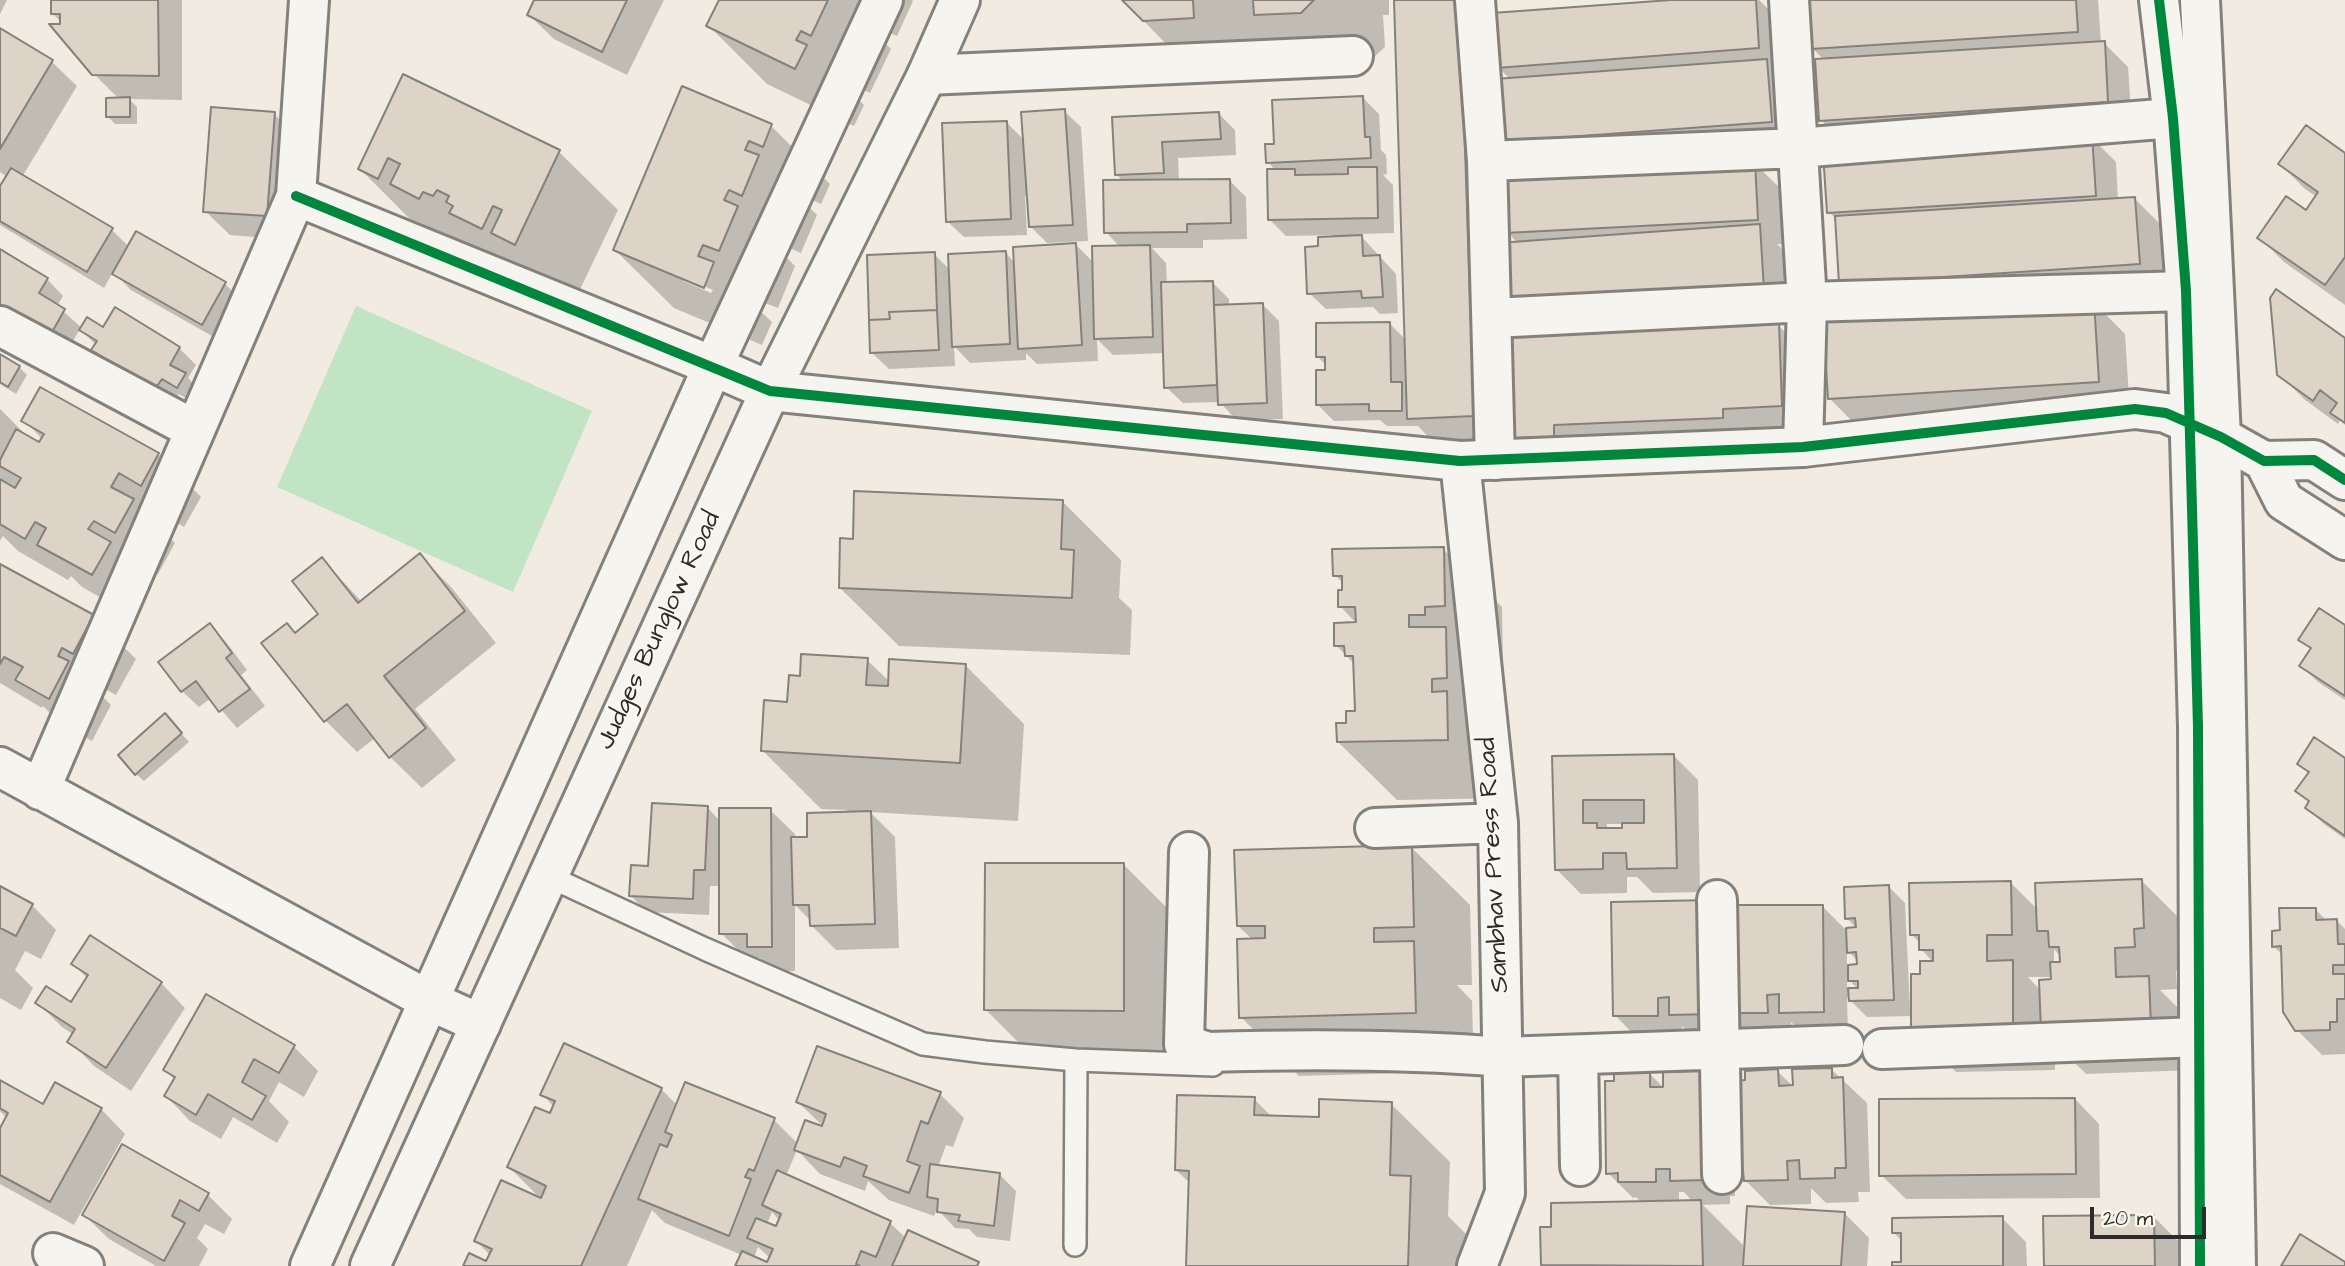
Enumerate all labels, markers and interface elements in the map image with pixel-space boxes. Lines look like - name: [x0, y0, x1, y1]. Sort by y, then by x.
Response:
- street label: Judges Bunglow Road: [591, 507, 729, 755]
- street label: Sambhav Press Road: [1473, 736, 1517, 994]
- scale bar: [2093, 1192, 2208, 1236]
- text: 20 m: [2103, 1204, 2153, 1233]

